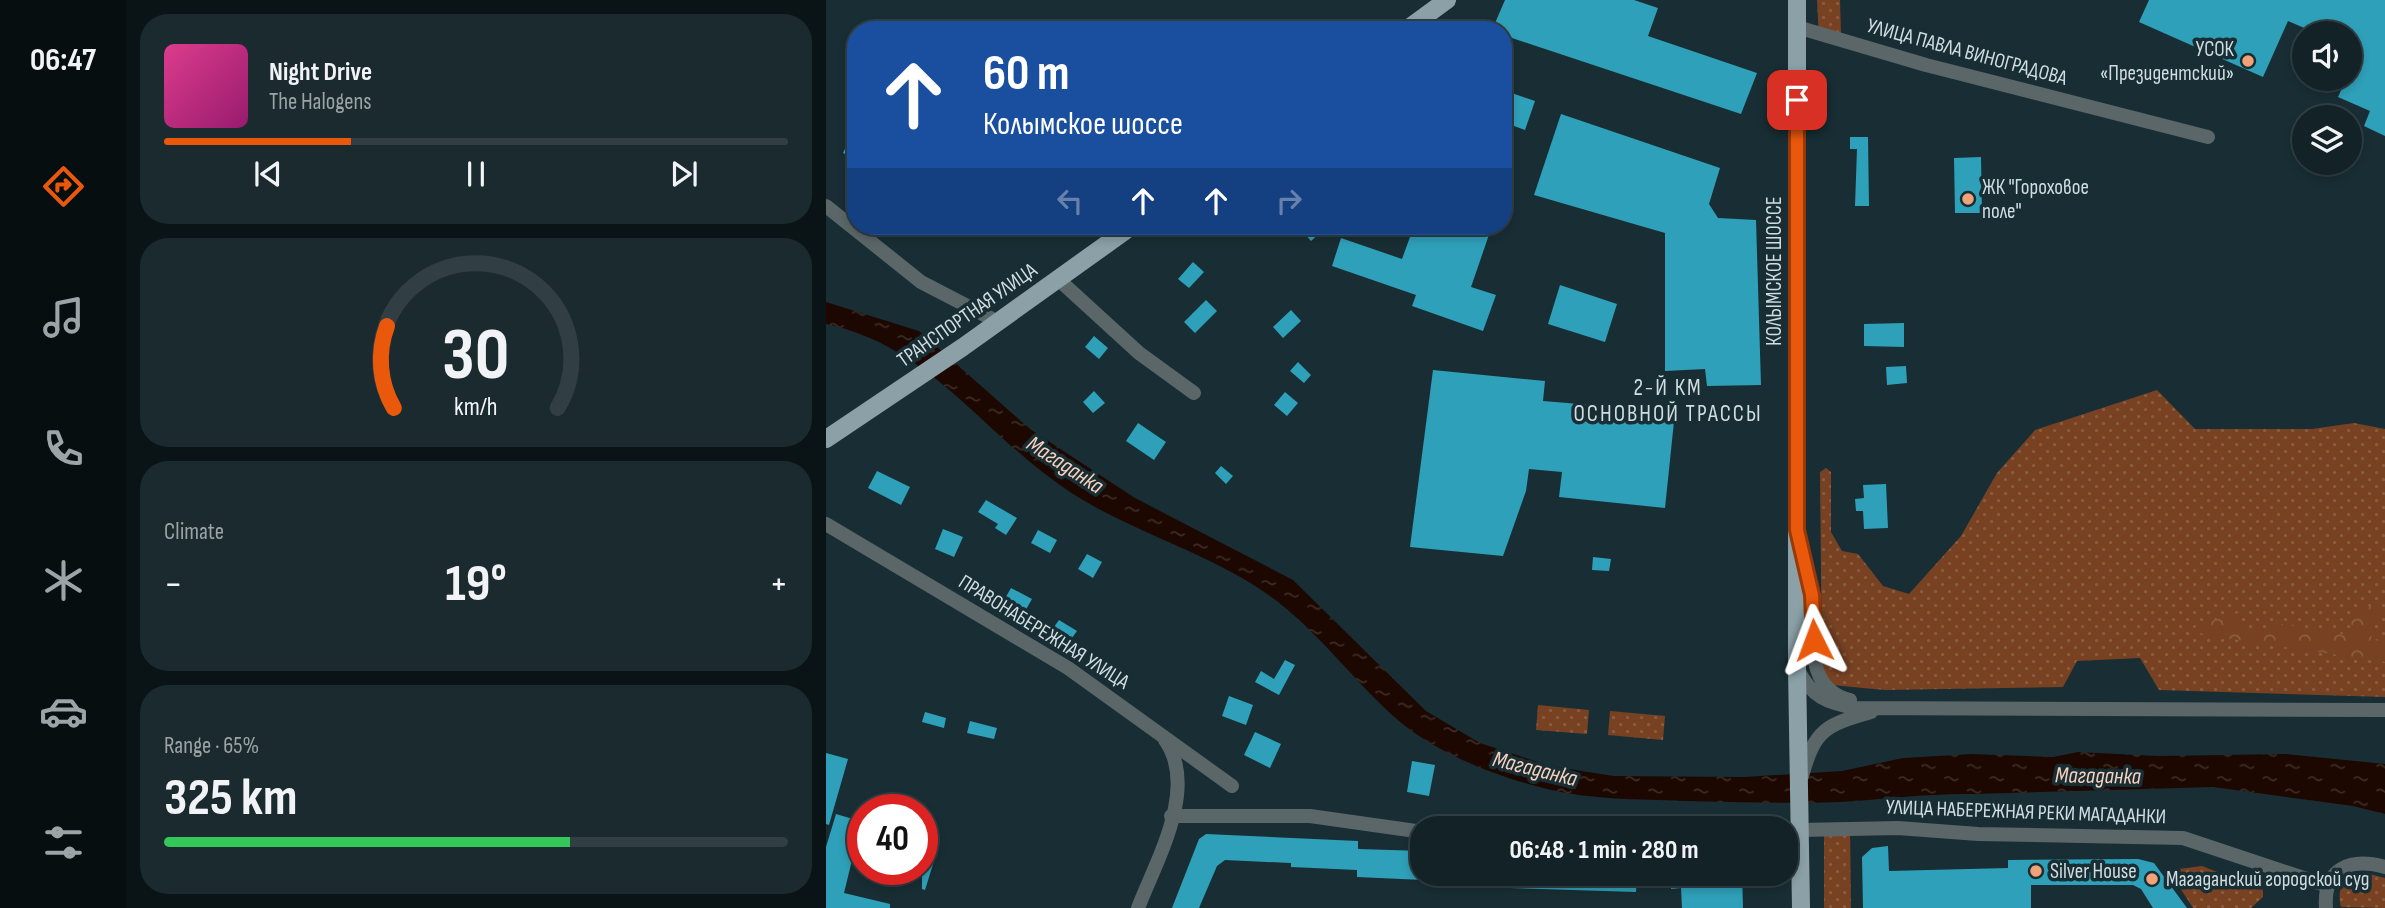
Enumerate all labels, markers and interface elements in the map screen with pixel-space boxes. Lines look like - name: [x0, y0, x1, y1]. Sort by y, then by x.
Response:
- street label: УЛИЦА ПАВЛА ВИНОГРАДОВА: [1864, 13, 2071, 91]
- map controls: [2292, 21, 2362, 175]
- button: sound: [2292, 21, 2362, 91]
- place label: УСОК «Президентский»: [2100, 37, 2235, 86]
- text: 06:47: [30, 41, 96, 80]
- text: 60 m: [983, 45, 1070, 104]
- icon: ahead: [868, 49, 959, 140]
- marker: УСОК «Президентский»: [2240, 53, 2256, 69]
- text: Night Drive: [269, 57, 372, 88]
- pin: [1767, 70, 1827, 130]
- icon: arrive: [1778, 81, 1816, 119]
- text: The Halogens: [269, 88, 372, 116]
- text: Колымское шоссе: [983, 105, 1183, 144]
- button: layers: [2292, 105, 2362, 175]
- icon: previous: [249, 155, 287, 193]
- icon: pause: [457, 155, 495, 193]
- icon: next: [665, 155, 703, 193]
- icon: directions: [39, 162, 88, 211]
- place label: ЖК "Гороховое поле": [1982, 175, 2089, 224]
- icon: left: [1051, 182, 1089, 220]
- icon: ahead: [1124, 182, 1162, 220]
- icon: ahead: [1197, 182, 1235, 220]
- icon: right: [1270, 182, 1308, 220]
- marker: ЖК "Гороховое поле": [1960, 191, 1976, 207]
- street label: КОЛЫМСКОЕ ШОССЕ: [1762, 196, 1787, 346]
- street label: ТРАНСПОРТНАЯ УЛИЦА: [892, 257, 1043, 373]
- icon: music: [39, 293, 88, 342]
- text: 30: [442, 313, 510, 401]
- district label: 2-Й КМ ОСНОВНОЙ ТРАССЫ: [1573, 374, 1763, 428]
- text: km/h: [454, 392, 498, 423]
- icon: phone: [39, 424, 88, 473]
- water label: Магаданка: [1021, 430, 1109, 501]
- text: Climate: [164, 518, 224, 546]
- text: 19°: [445, 553, 507, 616]
- icon: climate: [39, 556, 88, 605]
- text: −: [164, 562, 183, 607]
- text: +: [769, 562, 788, 607]
- street label: ПРАВОНАБЕРЕЖНАЯ УЛИЦА: [954, 569, 1135, 695]
- position arrow: [1777, 603, 1851, 677]
- icon: car: [39, 687, 88, 736]
- text: Range · 65%: [164, 732, 259, 760]
- water label: Магаданка: [1490, 745, 1581, 793]
- water label: Магаданка: [2055, 761, 2142, 791]
- text: 325 km: [164, 767, 297, 830]
- speed limit sign: 40: [847, 794, 938, 885]
- street label: УЛИЦА НАБЕРЕЖНАЯ РЕКИ МАГАДАНКИ: [1885, 795, 2167, 829]
- icon: filters: [39, 818, 88, 867]
- text: 06:48 · 1 min · 280 m: [1509, 835, 1699, 866]
- place label: Silver House: [2050, 859, 2137, 884]
- marker: Silver House: [2028, 863, 2044, 879]
- place label: Магаданский городской суд: [2166, 867, 2370, 892]
- marker: Магаданский городской суд: [2144, 871, 2160, 887]

